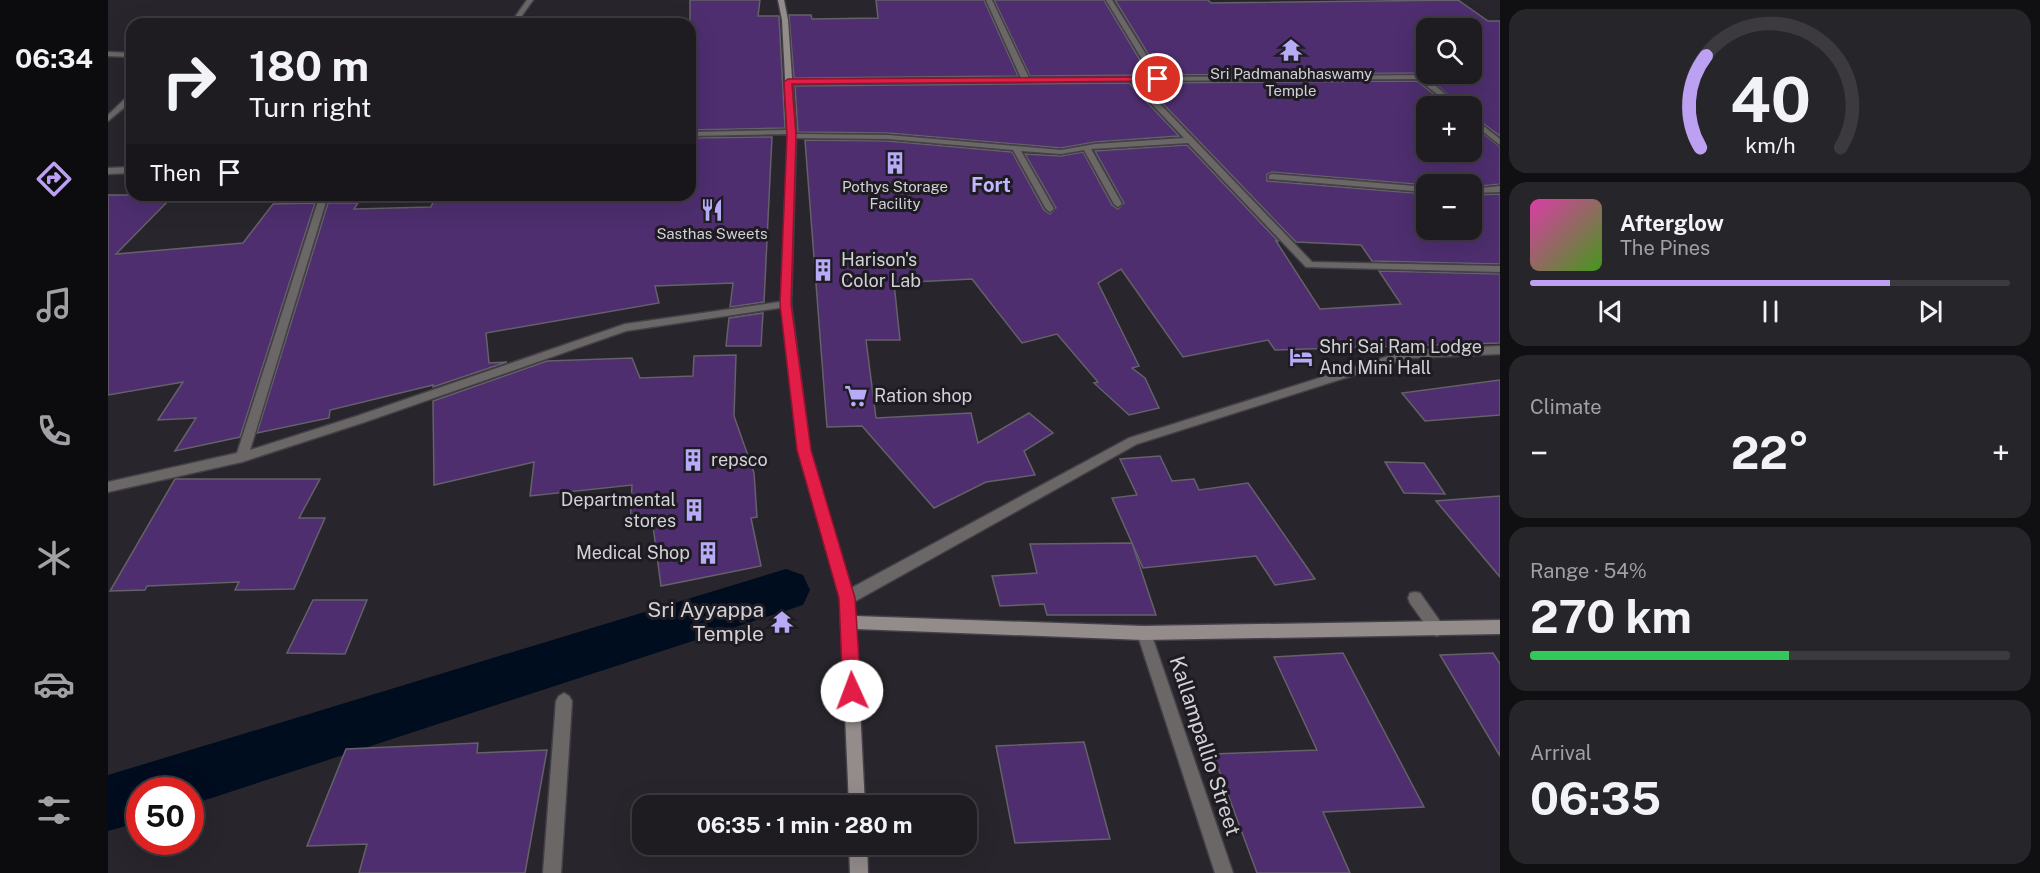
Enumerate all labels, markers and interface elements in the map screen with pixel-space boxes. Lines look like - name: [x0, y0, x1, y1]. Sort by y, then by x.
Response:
- map controls: [1416, 18, 1482, 240]
- button: search: [1416, 18, 1482, 84]
- temple icon: Sri Padmanabhaswamy Temple: [1278, 37, 1304, 63]
- text: 180 m: [249, 41, 369, 90]
- text: 06:34: [15, 42, 93, 74]
- icon: right: [150, 42, 228, 120]
- pin: [1132, 53, 1183, 104]
- icon: arrive: [1141, 62, 1174, 95]
- text: 40: [1729, 63, 1811, 136]
- place label: Sri Padmanabhaswamy Temple: [1210, 65, 1372, 99]
- text: Turn right: [249, 91, 372, 123]
- button: +: [1416, 96, 1482, 162]
- text: km/h: [1745, 133, 1795, 158]
- building icon: Pothys Storage Facility: [882, 150, 908, 176]
- icon: arrive: [213, 156, 246, 189]
- icon: directions: [33, 158, 75, 200]
- text: Then: [150, 160, 201, 186]
- district label: Fort: [971, 173, 1011, 197]
- button: −: [1416, 174, 1482, 240]
- place label: Pothys Storage Facility: [842, 178, 948, 212]
- restaurant icon: Sasthas Sweets: [699, 197, 725, 223]
- text: Afterglow: [1620, 210, 1724, 236]
- place label: Sasthas Sweets: [656, 225, 768, 242]
- text: The Pines: [1620, 236, 1710, 260]
- place label: Harison's Color Lab: [841, 249, 921, 291]
- building icon: Harison's Color Lab: [810, 257, 836, 283]
- icon: music: [33, 284, 75, 326]
- icon: previous: [1594, 295, 1627, 328]
- icon: pause: [1754, 295, 1787, 328]
- icon: next: [1914, 295, 1947, 328]
- place label: Shri Sai Ram Lodge And Mini Hall: [1319, 336, 1482, 378]
- hotel icon: Shri Sai Ram Lodge And Mini Hall: [1288, 344, 1314, 370]
- supermarket icon: Ration shop: [843, 383, 869, 409]
- place label: Ration shop: [874, 385, 972, 406]
- text: Climate: [1530, 395, 1602, 419]
- icon: phone: [33, 410, 75, 452]
- text: 22°: [1731, 426, 1809, 479]
- text: −: [1530, 434, 1548, 472]
- text: +: [1992, 434, 2010, 472]
- building icon: repsco: [680, 447, 706, 473]
- place label: repsco: [711, 449, 768, 470]
- place label: Departmental stores: [561, 489, 676, 531]
- building icon: Departmental stores: [681, 497, 707, 523]
- icon: climate: [33, 537, 75, 579]
- building icon: Medical Shop: [695, 540, 721, 566]
- place label: Medical Shop: [576, 542, 690, 563]
- text: Range · 54%: [1530, 559, 1647, 583]
- text: 270 km: [1530, 590, 1692, 643]
- place label: Sri Ayyappa Temple: [647, 597, 764, 646]
- temple icon: Sri Ayyappa Temple: [769, 609, 795, 635]
- street label: Kallampallio Street: [1165, 653, 1246, 839]
- position arrow: [820, 659, 884, 723]
- icon: car: [33, 663, 75, 705]
- text: Arrival: [1530, 741, 1592, 765]
- text: 06:35: [1530, 772, 1661, 825]
- speed limit sign: 50: [126, 777, 204, 855]
- icon: filters: [33, 789, 75, 831]
- text: 06:35 · 1 min · 280 m: [697, 812, 912, 838]

